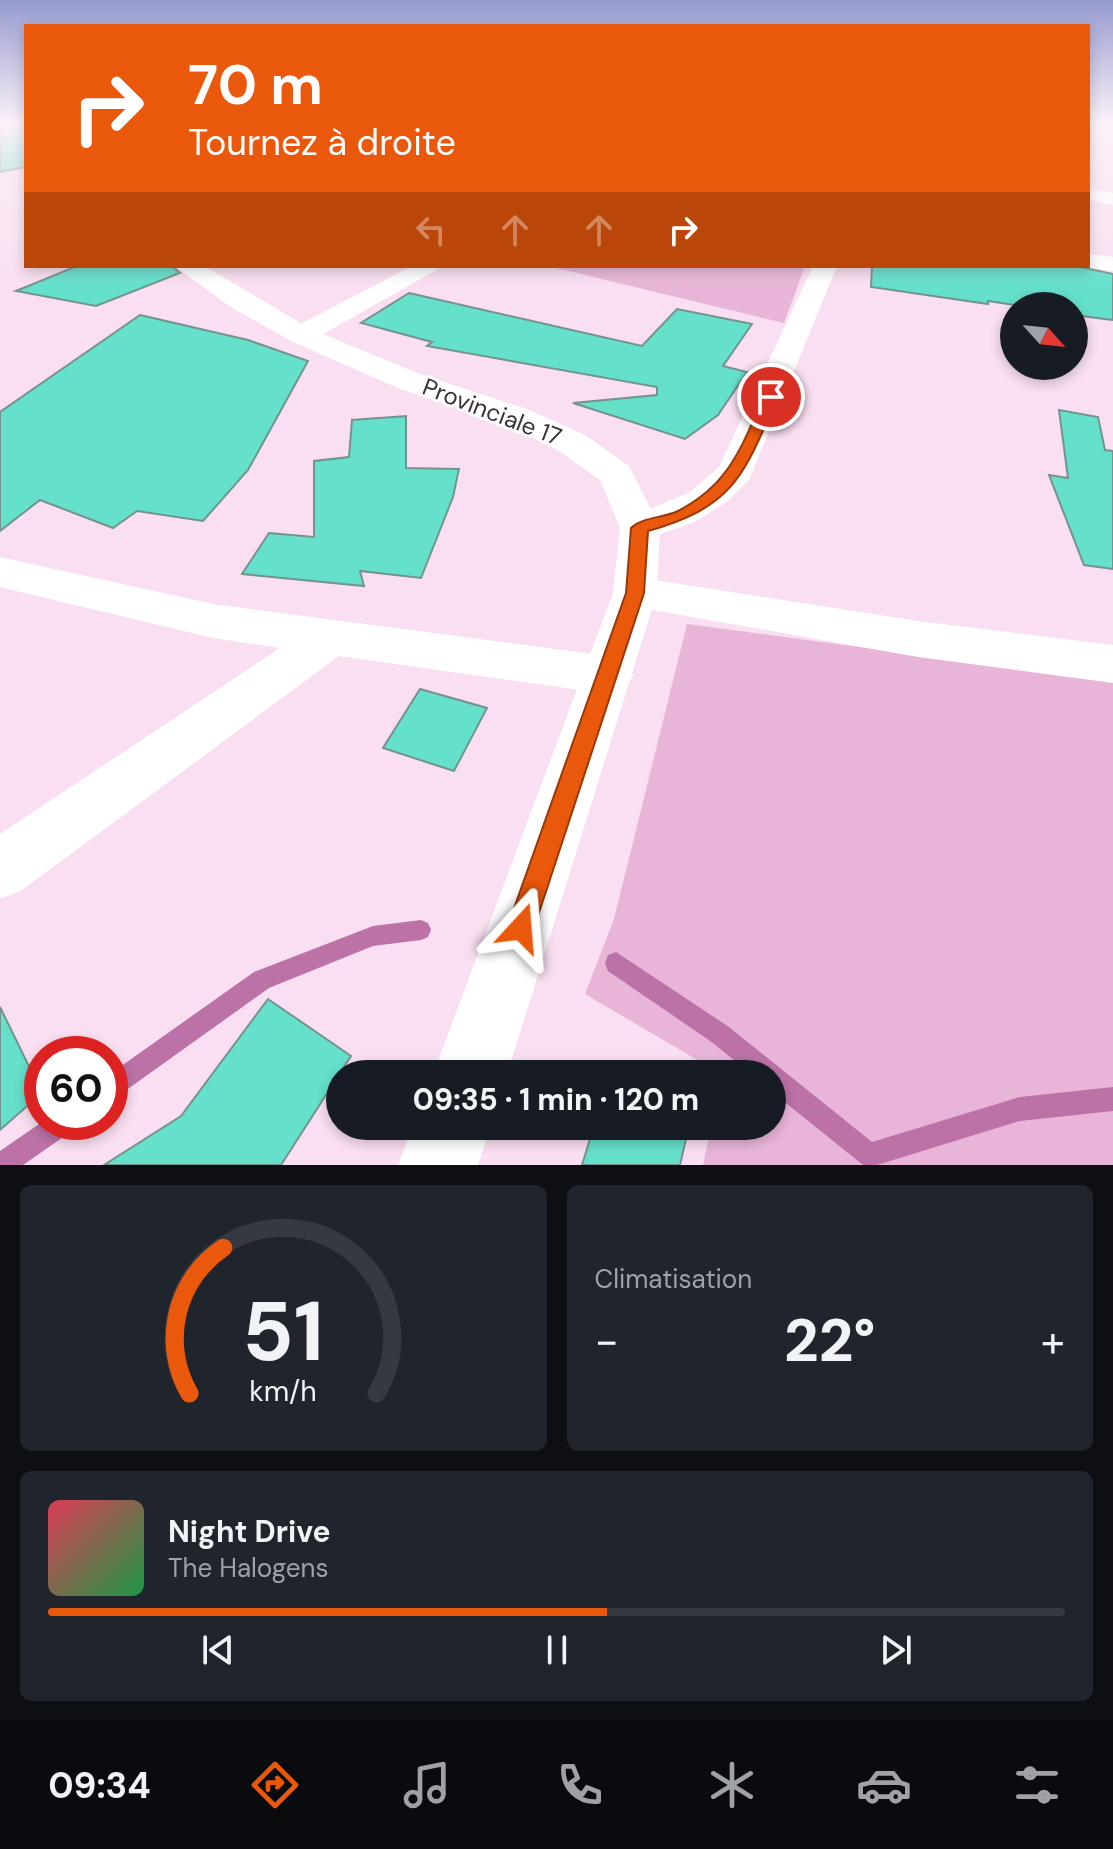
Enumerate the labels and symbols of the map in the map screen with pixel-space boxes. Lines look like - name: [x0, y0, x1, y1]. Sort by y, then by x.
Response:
- north arrow: [1000, 292, 1088, 380]
- pin: [737, 363, 805, 431]
- street label: Provinciale 17: [418, 371, 566, 452]
- position arrow: [479, 886, 563, 970]
- speed limit sign: 60: [24, 1036, 128, 1140]

